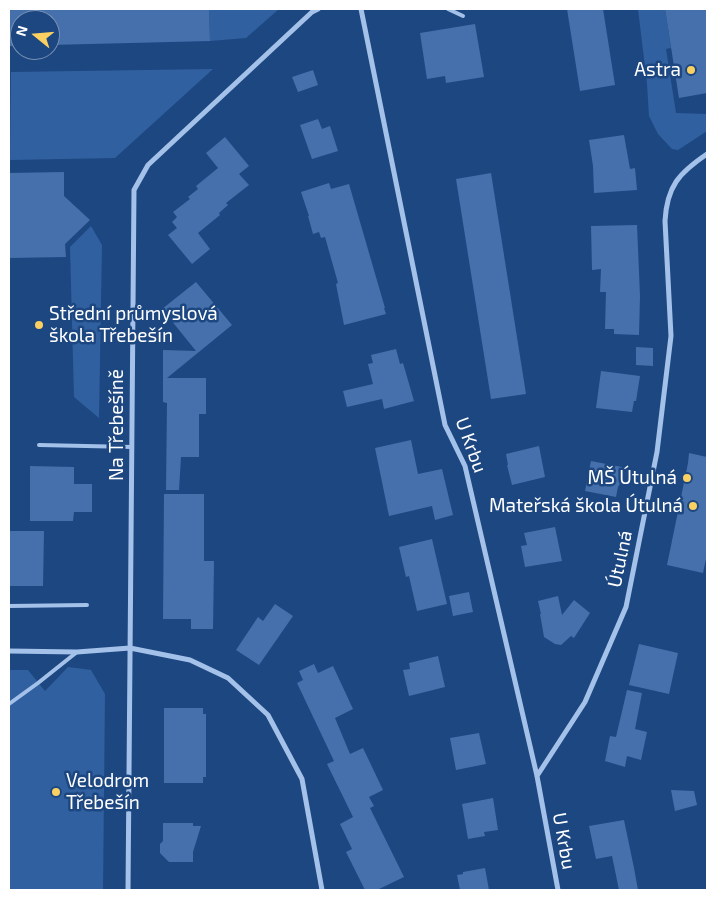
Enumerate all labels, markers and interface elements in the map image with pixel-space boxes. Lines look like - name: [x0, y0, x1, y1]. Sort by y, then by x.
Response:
- north arrow: [10, 10, 60, 60]
- text: N: [12, 23, 31, 38]
- place label: Astra: [634, 59, 681, 81]
- marker: Astra: [685, 64, 697, 76]
- place label: Střední průmyslová škola Třebešín: [49, 303, 218, 347]
- marker: Střední průmyslová škola Třebešín: [33, 319, 45, 331]
- street label: Na Třebešíně: [106, 369, 128, 481]
- street label: U Krbu: [450, 414, 492, 476]
- place label: MŠ Útulná: [588, 467, 677, 489]
- marker: MŠ Útulná: [681, 472, 693, 484]
- place label: Mateřská škola Útulná: [489, 495, 683, 517]
- marker: Mateřská škola Útulná: [687, 500, 699, 512]
- street label: Útulná: [603, 528, 637, 590]
- place label: Velodrom Třebešín: [66, 770, 149, 814]
- marker: Velodrom Třebešín: [50, 786, 62, 798]
- street label: U Krbu: [548, 811, 580, 871]

